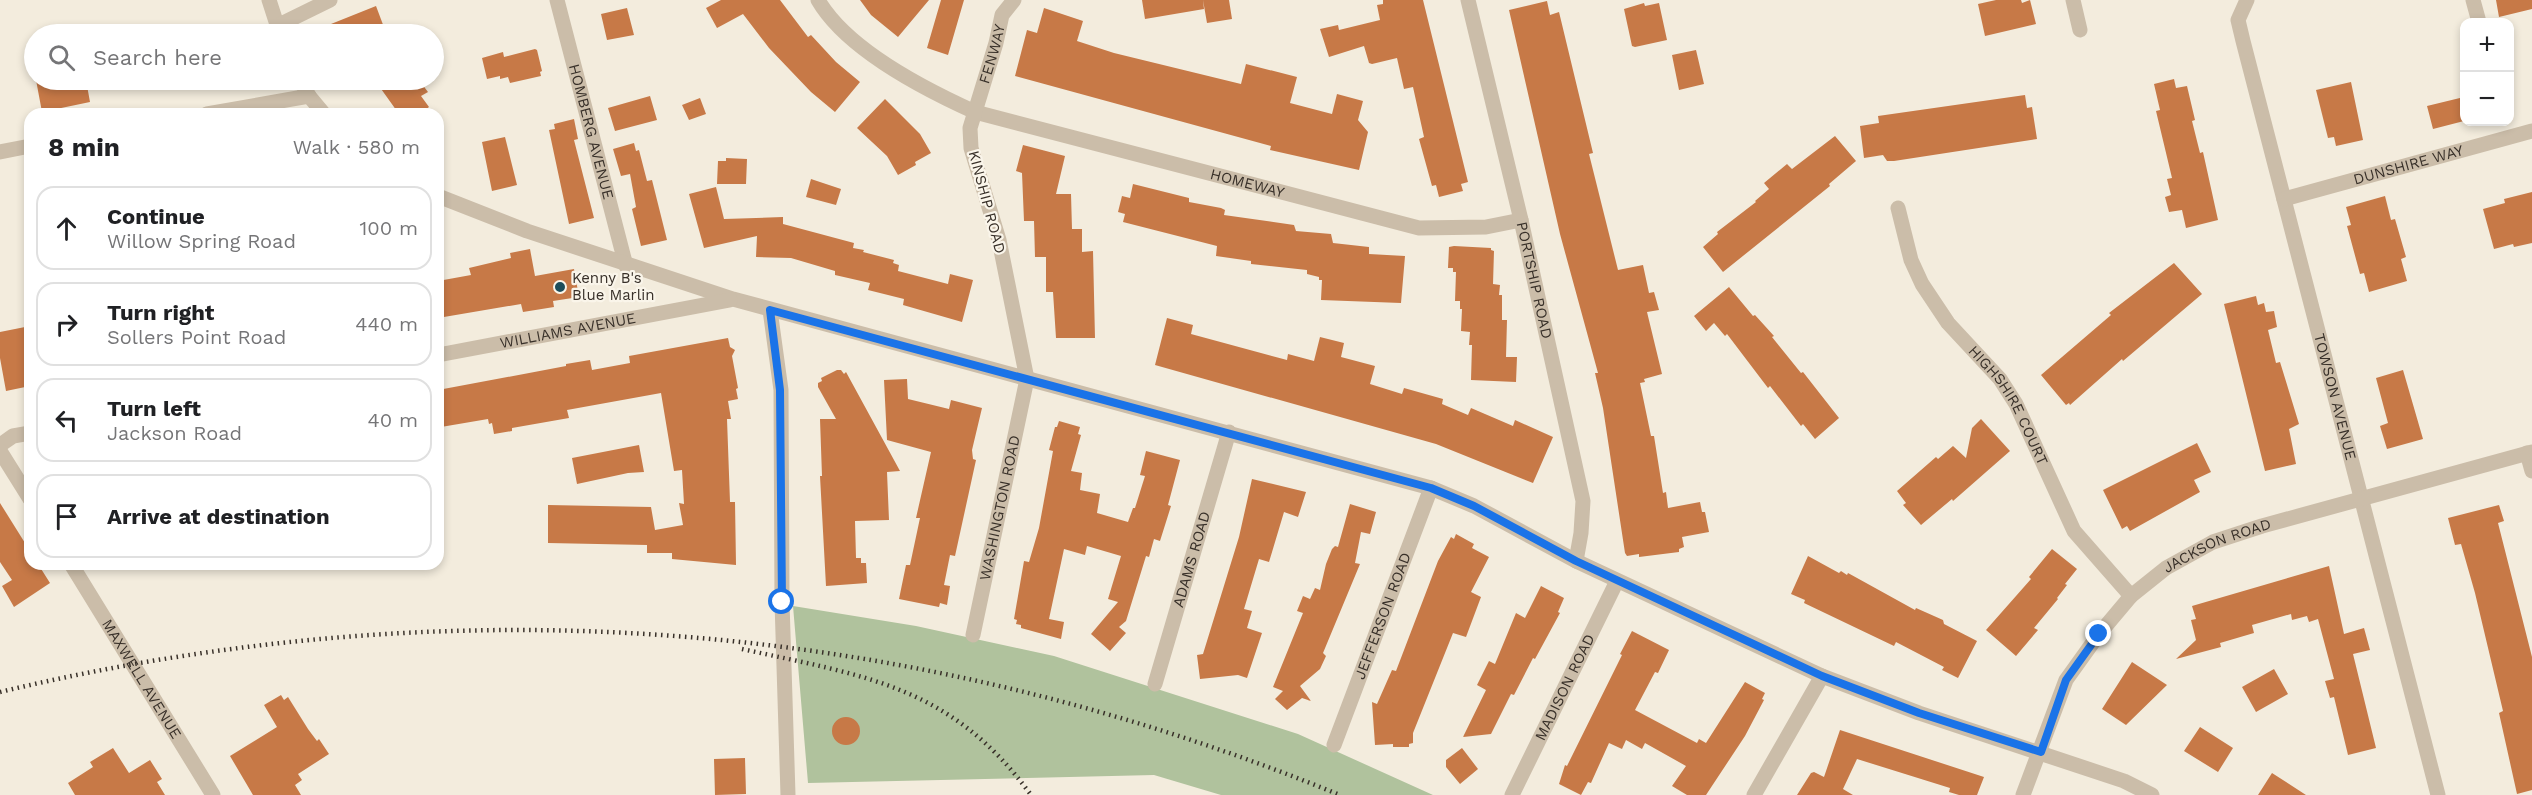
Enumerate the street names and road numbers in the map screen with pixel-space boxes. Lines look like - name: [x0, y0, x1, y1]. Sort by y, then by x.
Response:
- street label: FENWAY: [975, 22, 1009, 86]
- street label: HOMBERG AVENUE: [565, 62, 617, 201]
- street label: DUNSHIRE WAY: [2351, 141, 2466, 189]
- street label: KINSHIP ROAD: [965, 149, 1009, 255]
- street label: HOMEWAY: [1208, 165, 1287, 202]
- street label: PORTSHIP ROAD: [1513, 220, 1556, 340]
- street label: WILLIAMS AVENUE: [498, 309, 637, 352]
- street label: TOWSON AVENUE: [2310, 332, 2360, 462]
- street label: HIGHSHIRE COURT: [1965, 342, 2052, 468]
- street label: WASHINGTON ROAD: [976, 433, 1024, 582]
- street label: ADAMS ROAD: [1169, 509, 1214, 609]
- street label: JACKSON ROAD: [2160, 515, 2273, 577]
- street label: JEFFERSON ROAD: [1351, 550, 1415, 682]
- street label: MAXWELL AVENUE: [98, 616, 185, 742]
- street label: MADISON ROAD: [1531, 631, 1599, 744]

